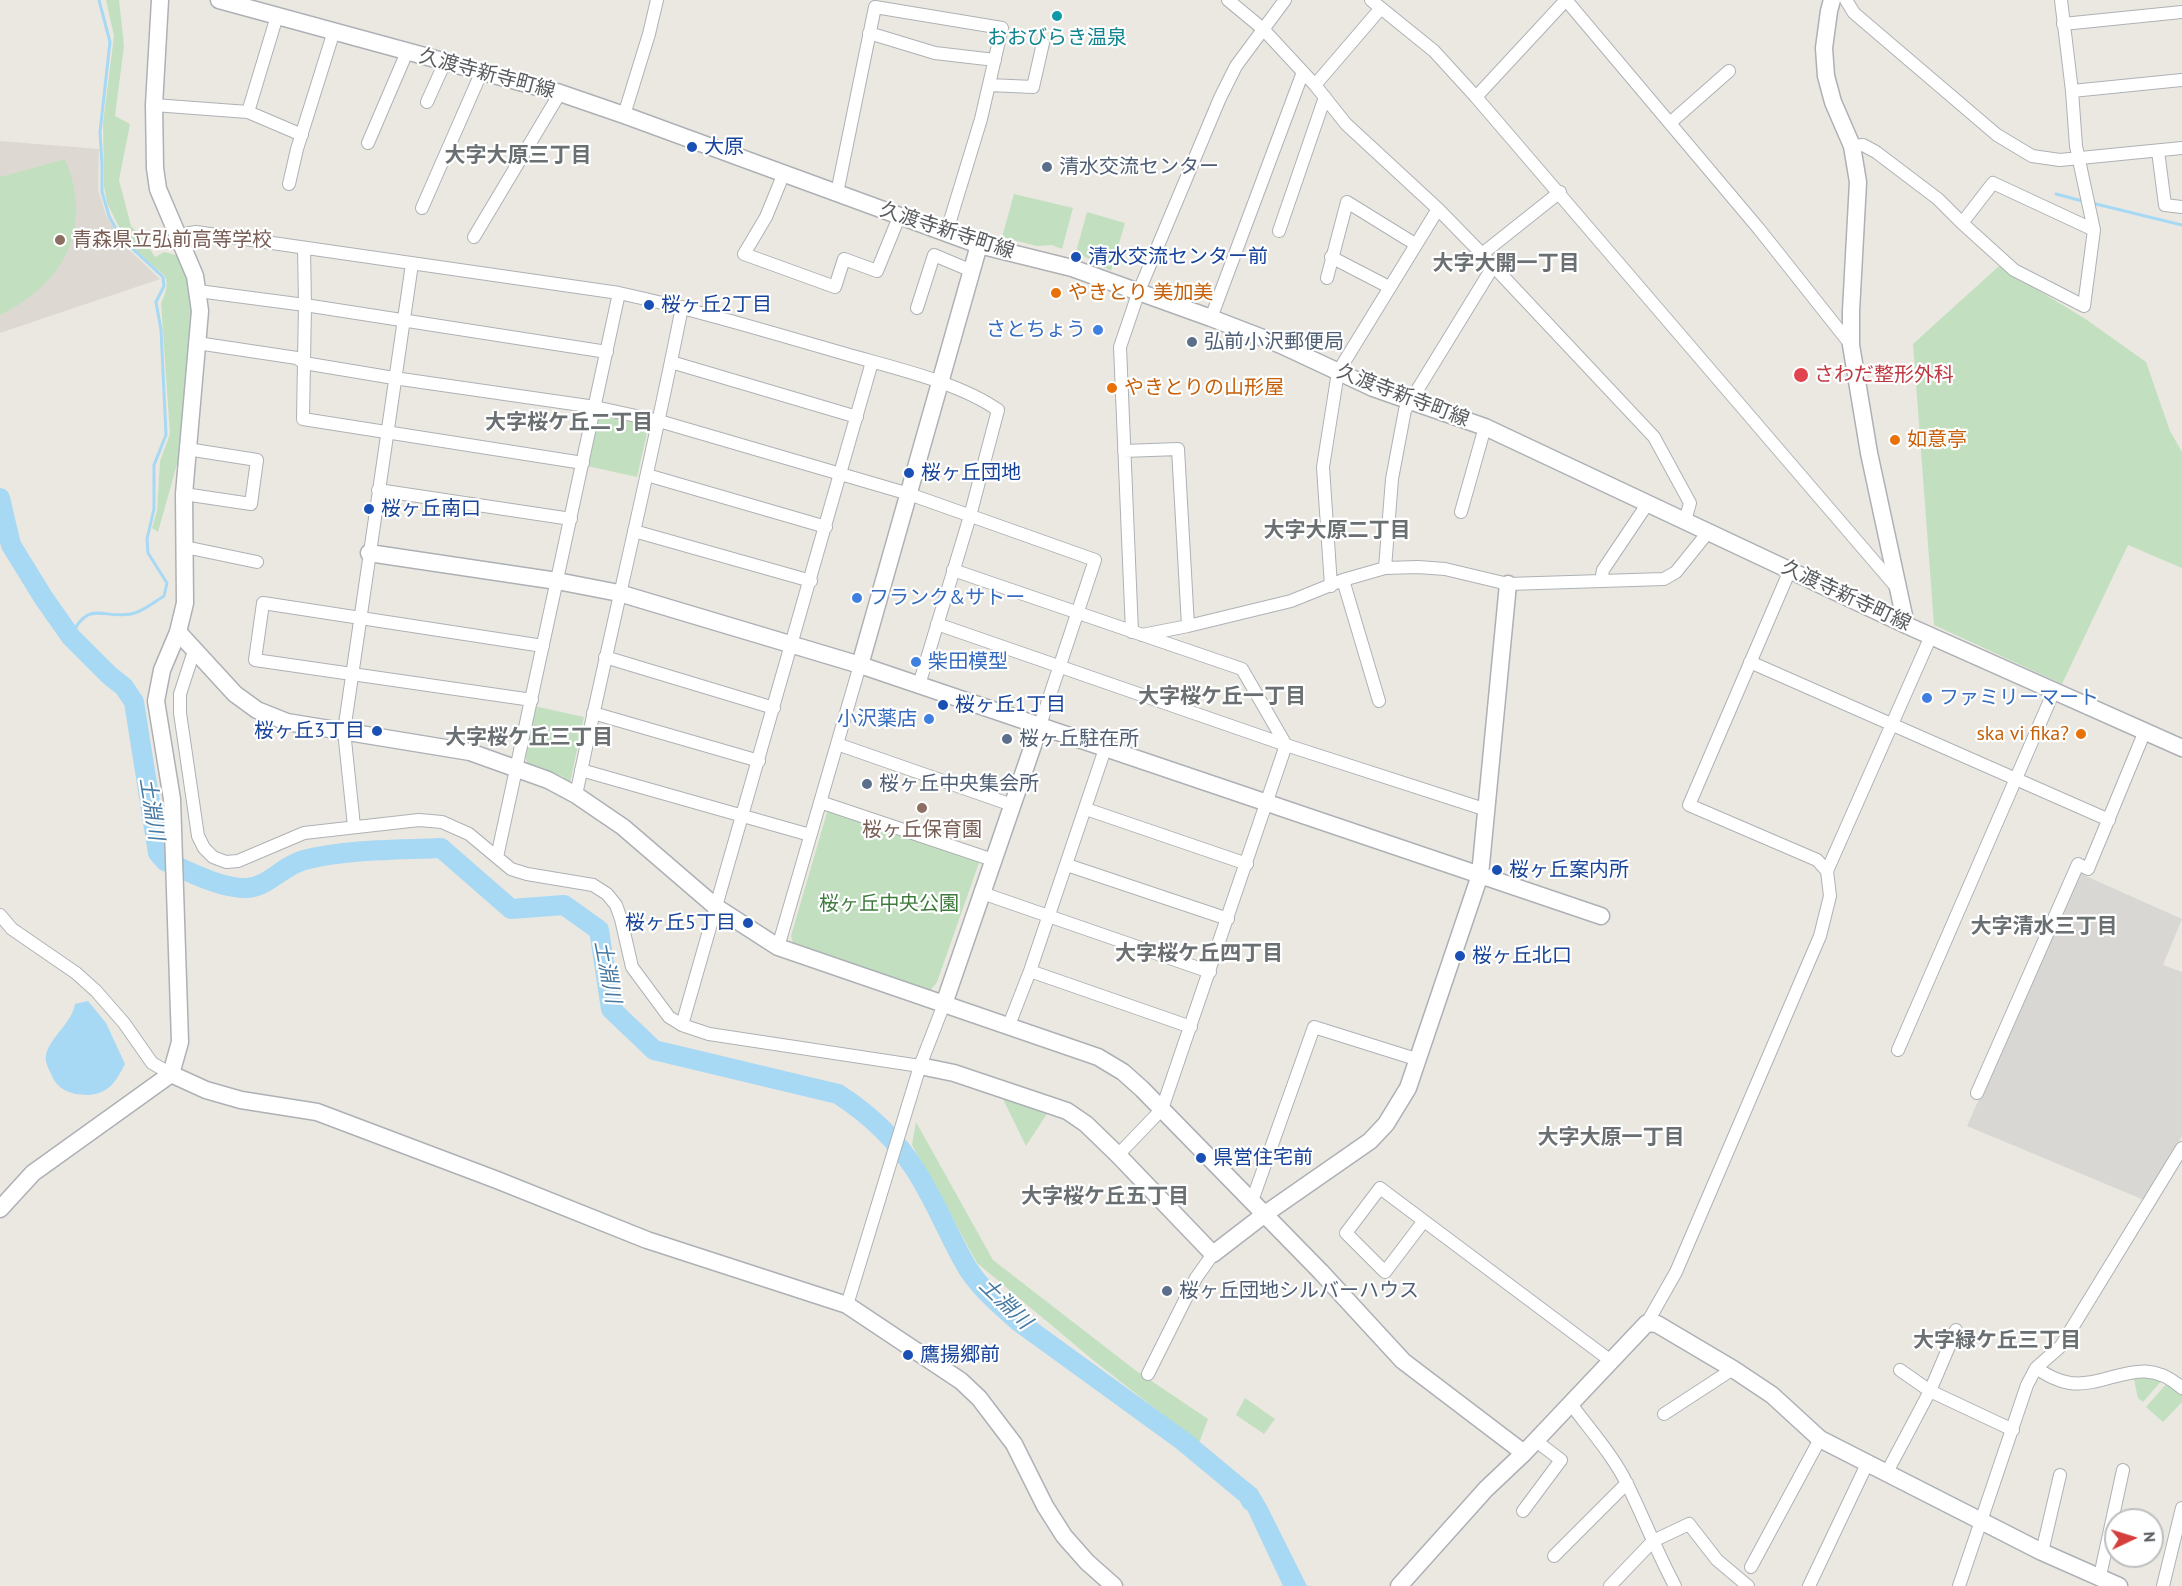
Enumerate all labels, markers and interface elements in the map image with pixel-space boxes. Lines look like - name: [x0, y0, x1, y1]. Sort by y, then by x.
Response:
- marker: おおびらき温泉: [1050, 9, 1064, 23]
- place label: おおびらき温泉: [987, 26, 1127, 50]
- street label: 久渡寺新寺町線: [416, 44, 558, 104]
- place label: 大原: [704, 135, 744, 159]
- marker: 大原: [685, 140, 699, 154]
- district label: 大字大原三丁目: [445, 143, 591, 169]
- place label: 清水交流センター: [1059, 155, 1219, 179]
- marker: 清水交流センター: [1040, 160, 1054, 174]
- street label: 久渡寺新寺町線: [877, 198, 1017, 264]
- place label: 青森県立弘前高等学校: [72, 228, 272, 252]
- marker: 青森県立弘前高等学校: [53, 233, 67, 247]
- place label: 清水交流センター前: [1088, 245, 1268, 269]
- marker: 清水交流センター前: [1069, 250, 1083, 264]
- district label: 大字大開一丁目: [1433, 251, 1579, 277]
- place label: やきとり 美加美: [1068, 281, 1213, 305]
- marker: やきとり 美加美: [1049, 286, 1063, 300]
- place label: 桜ヶ丘2丁目: [661, 293, 772, 317]
- marker: 桜ヶ丘2丁目: [642, 298, 656, 312]
- place label: さとちょう: [986, 318, 1086, 342]
- marker: さとちょう: [1091, 323, 1105, 337]
- place label: 弘前小沢郵便局: [1204, 330, 1344, 354]
- marker: 弘前小沢郵便局: [1185, 335, 1199, 349]
- street label: 久渡寺新寺町線: [1333, 360, 1473, 432]
- place label: さわだ整形外科: [1814, 363, 1954, 387]
- marker: さわだ整形外科: [1792, 366, 1810, 384]
- place label: やきとりの山形屋: [1124, 376, 1284, 400]
- marker: やきとりの山形屋: [1105, 381, 1119, 395]
- district label: 大字桜ケ丘二丁目: [485, 410, 653, 436]
- place label: 如意亭: [1907, 428, 1967, 452]
- marker: 如意亭: [1888, 433, 1902, 447]
- place label: 桜ヶ丘団地: [921, 461, 1021, 485]
- marker: 桜ヶ丘団地: [902, 466, 916, 480]
- place label: 桜ヶ丘南口: [381, 497, 481, 521]
- marker: 桜ヶ丘南口: [362, 502, 376, 516]
- district label: 大字大原二丁目: [1264, 518, 1410, 544]
- street label: 久渡寺新寺町線: [1777, 556, 1915, 636]
- place label: フランク&サトー: [869, 586, 1025, 610]
- marker: フランク&サトー: [850, 591, 864, 605]
- place label: 柴田模型: [928, 650, 1008, 674]
- marker: 柴田模型: [909, 655, 923, 669]
- district label: 大字桜ケ丘一丁目: [1138, 684, 1306, 710]
- place label: ファミリーマート: [1939, 686, 2099, 710]
- marker: ファミリーマート: [1920, 691, 1934, 705]
- place label: 桜ヶ丘1丁目: [955, 693, 1066, 717]
- marker: 桜ヶ丘1丁目: [936, 698, 950, 712]
- place label: 小沢薬店: [837, 707, 917, 731]
- marker: 小沢薬店: [922, 712, 936, 726]
- place label: 桜ヶ丘3丁目: [254, 719, 365, 743]
- place label: ska vi fika?: [1976, 722, 2069, 746]
- marker: 桜ヶ丘3丁目: [370, 724, 384, 738]
- district label: 大字桜ケ丘三丁目: [445, 725, 613, 751]
- place label: 桜ヶ丘駐在所: [1019, 727, 1139, 751]
- marker: ska vi fika?: [2074, 727, 2088, 741]
- marker: 桜ヶ丘駐在所: [1000, 732, 1014, 746]
- place label: 桜ヶ丘中央集会所: [879, 772, 1039, 796]
- water label: 土淵川: [134, 776, 168, 842]
- marker: 桜ヶ丘中央集会所: [860, 777, 874, 791]
- marker: 桜ヶ丘保育園: [915, 801, 929, 815]
- place label: 桜ヶ丘保育園: [862, 818, 982, 842]
- place label: 桜ヶ丘案内所: [1509, 858, 1629, 882]
- marker: 桜ヶ丘案内所: [1490, 863, 1504, 877]
- park label: 桜ヶ丘中央公園: [819, 892, 959, 916]
- place label: 桜ヶ丘5丁目: [625, 911, 736, 935]
- district label: 大字清水三丁目: [1971, 914, 2117, 940]
- marker: 桜ヶ丘5丁目: [741, 916, 755, 930]
- water label: 土淵川: [589, 939, 625, 1005]
- district label: 大字桜ケ丘四丁目: [1115, 941, 1283, 967]
- place label: 桜ヶ丘北口: [1472, 944, 1572, 968]
- marker: 桜ヶ丘北口: [1453, 949, 1467, 963]
- district label: 大字大原一丁目: [1538, 1125, 1684, 1151]
- place label: 県営住宅前: [1213, 1146, 1313, 1170]
- marker: 県営住宅前: [1194, 1151, 1208, 1165]
- district label: 大字桜ケ丘五丁目: [1021, 1184, 1189, 1210]
- water label: 土淵川: [974, 1273, 1036, 1335]
- place label: 桜ヶ丘団地シルバーハウス: [1179, 1279, 1419, 1303]
- marker: 桜ヶ丘団地シルバーハウス: [1160, 1284, 1174, 1298]
- district label: 大字緑ケ丘三丁目: [1913, 1328, 2081, 1354]
- place label: 鷹揚郷前: [920, 1343, 1000, 1367]
- marker: 鷹揚郷前: [901, 1348, 915, 1362]
- north arrow: [2104, 1508, 2164, 1568]
- text: N: [2140, 1531, 2160, 1543]

